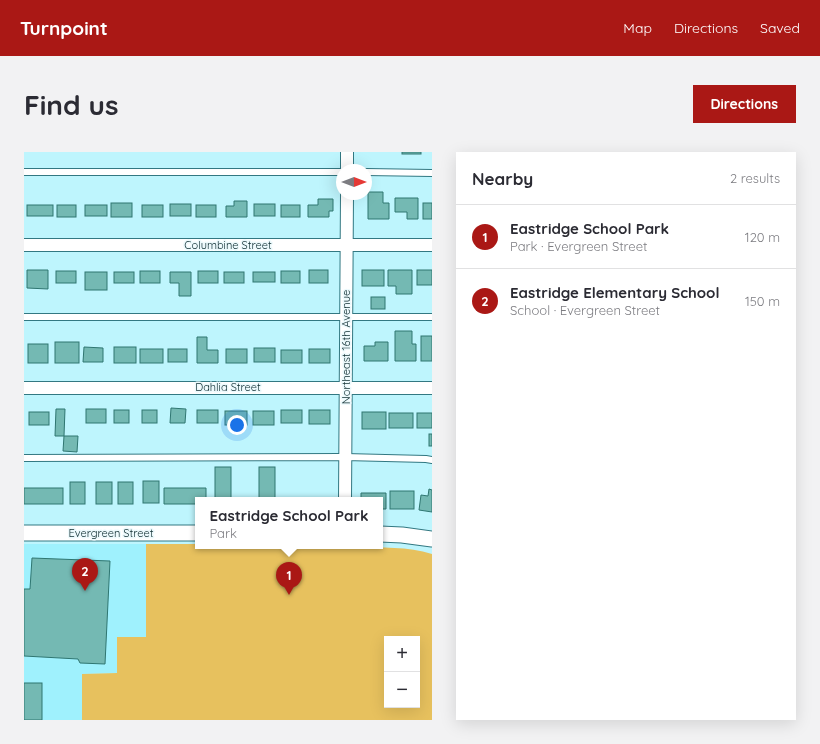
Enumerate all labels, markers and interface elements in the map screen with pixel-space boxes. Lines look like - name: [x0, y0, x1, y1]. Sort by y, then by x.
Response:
- text: Turnpoint: [20, 16, 108, 40]
- text: Map: [623, 19, 652, 37]
- text: Directions: [674, 19, 738, 37]
- text: Saved: [760, 19, 800, 37]
- button: Directions: [693, 85, 796, 123]
- text: Find us: [24, 87, 118, 122]
- north arrow: [336, 164, 372, 200]
- text: Nearby: [472, 168, 533, 189]
- text: 2 results: [730, 170, 780, 186]
- text: Eastridge School Park: [510, 219, 669, 238]
- text: 1: [482, 229, 488, 245]
- text: 120 m: [745, 229, 780, 245]
- street label: Columbine Street: [184, 238, 272, 252]
- text: Park · Evergreen Street: [510, 238, 647, 254]
- text: Eastridge Elementary School: [510, 283, 720, 302]
- street label: Northeast 16th Avenue: [339, 290, 353, 404]
- text: 2: [481, 293, 489, 309]
- text: 150 m: [745, 293, 780, 309]
- text: School · Evergreen Street: [510, 302, 660, 318]
- street label: Dahlia Street: [195, 380, 261, 394]
- your location: [227, 415, 247, 435]
- popup: [195, 497, 383, 549]
- text: Eastridge School Park: [209, 506, 369, 525]
- text: Park: [209, 525, 237, 541]
- street label: Evergreen Street: [69, 526, 154, 540]
- pin: 2: [72, 558, 98, 591]
- pin: 1: [276, 562, 302, 595]
- map controls: [384, 636, 420, 708]
- button: +: [384, 636, 420, 672]
- button: −: [384, 672, 420, 708]

